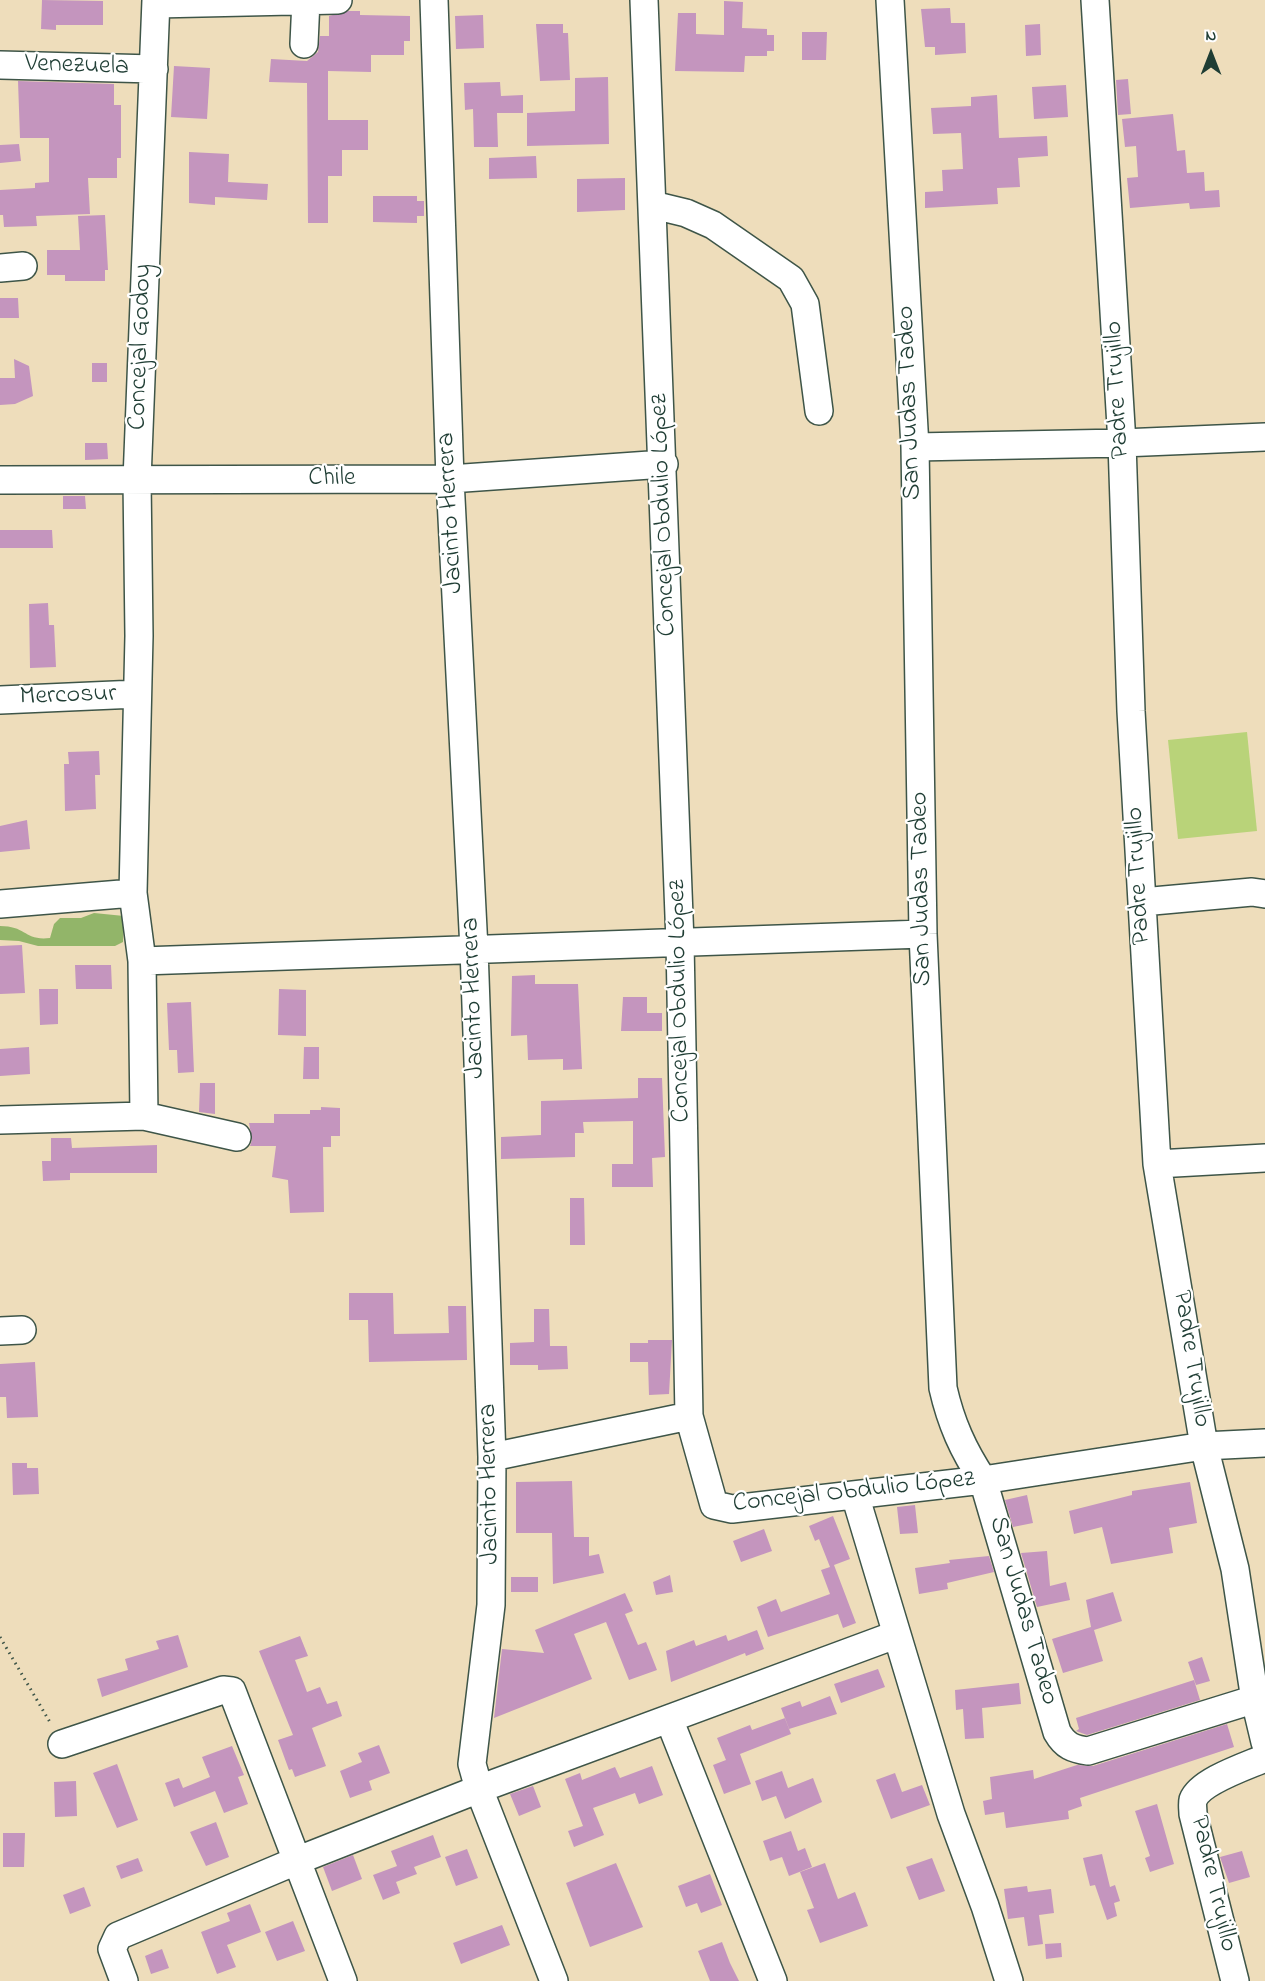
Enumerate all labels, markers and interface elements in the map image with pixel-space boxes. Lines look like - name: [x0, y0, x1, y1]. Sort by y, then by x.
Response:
- north arrow: [1181, 24, 1241, 84]
- text: N: [1206, 24, 1216, 48]
- street label: Venezuela: [24, 50, 130, 84]
- street label: Concejal Godoy: [124, 263, 160, 431]
- street label: San Judas Tadeo: [892, 305, 930, 501]
- street label: Padre Trujillo: [1100, 320, 1138, 460]
- street label: Concejal Obdulio López: [645, 393, 685, 637]
- street label: Jacinto Herrera: [432, 432, 472, 594]
- street label: Chile: [308, 464, 356, 496]
- street label: Mercosur: [19, 680, 117, 714]
- street label: San Judas Tadeo: [906, 791, 940, 987]
- street label: Padre Trujillo: [1121, 806, 1159, 946]
- street label: Concejal Obdulio López: [663, 879, 699, 1123]
- street label: Jacinto Herrera: [457, 917, 493, 1079]
- street label: Padre Trujillo: [1164, 1288, 1216, 1430]
- street label: Jacinto Herrera: [474, 1403, 508, 1565]
- street label: Concejal Obdulio López: [732, 1465, 976, 1521]
- street label: San Judas Tadeo: [980, 1513, 1064, 1709]
- street label: Padre Trujillo: [1181, 1813, 1243, 1955]

